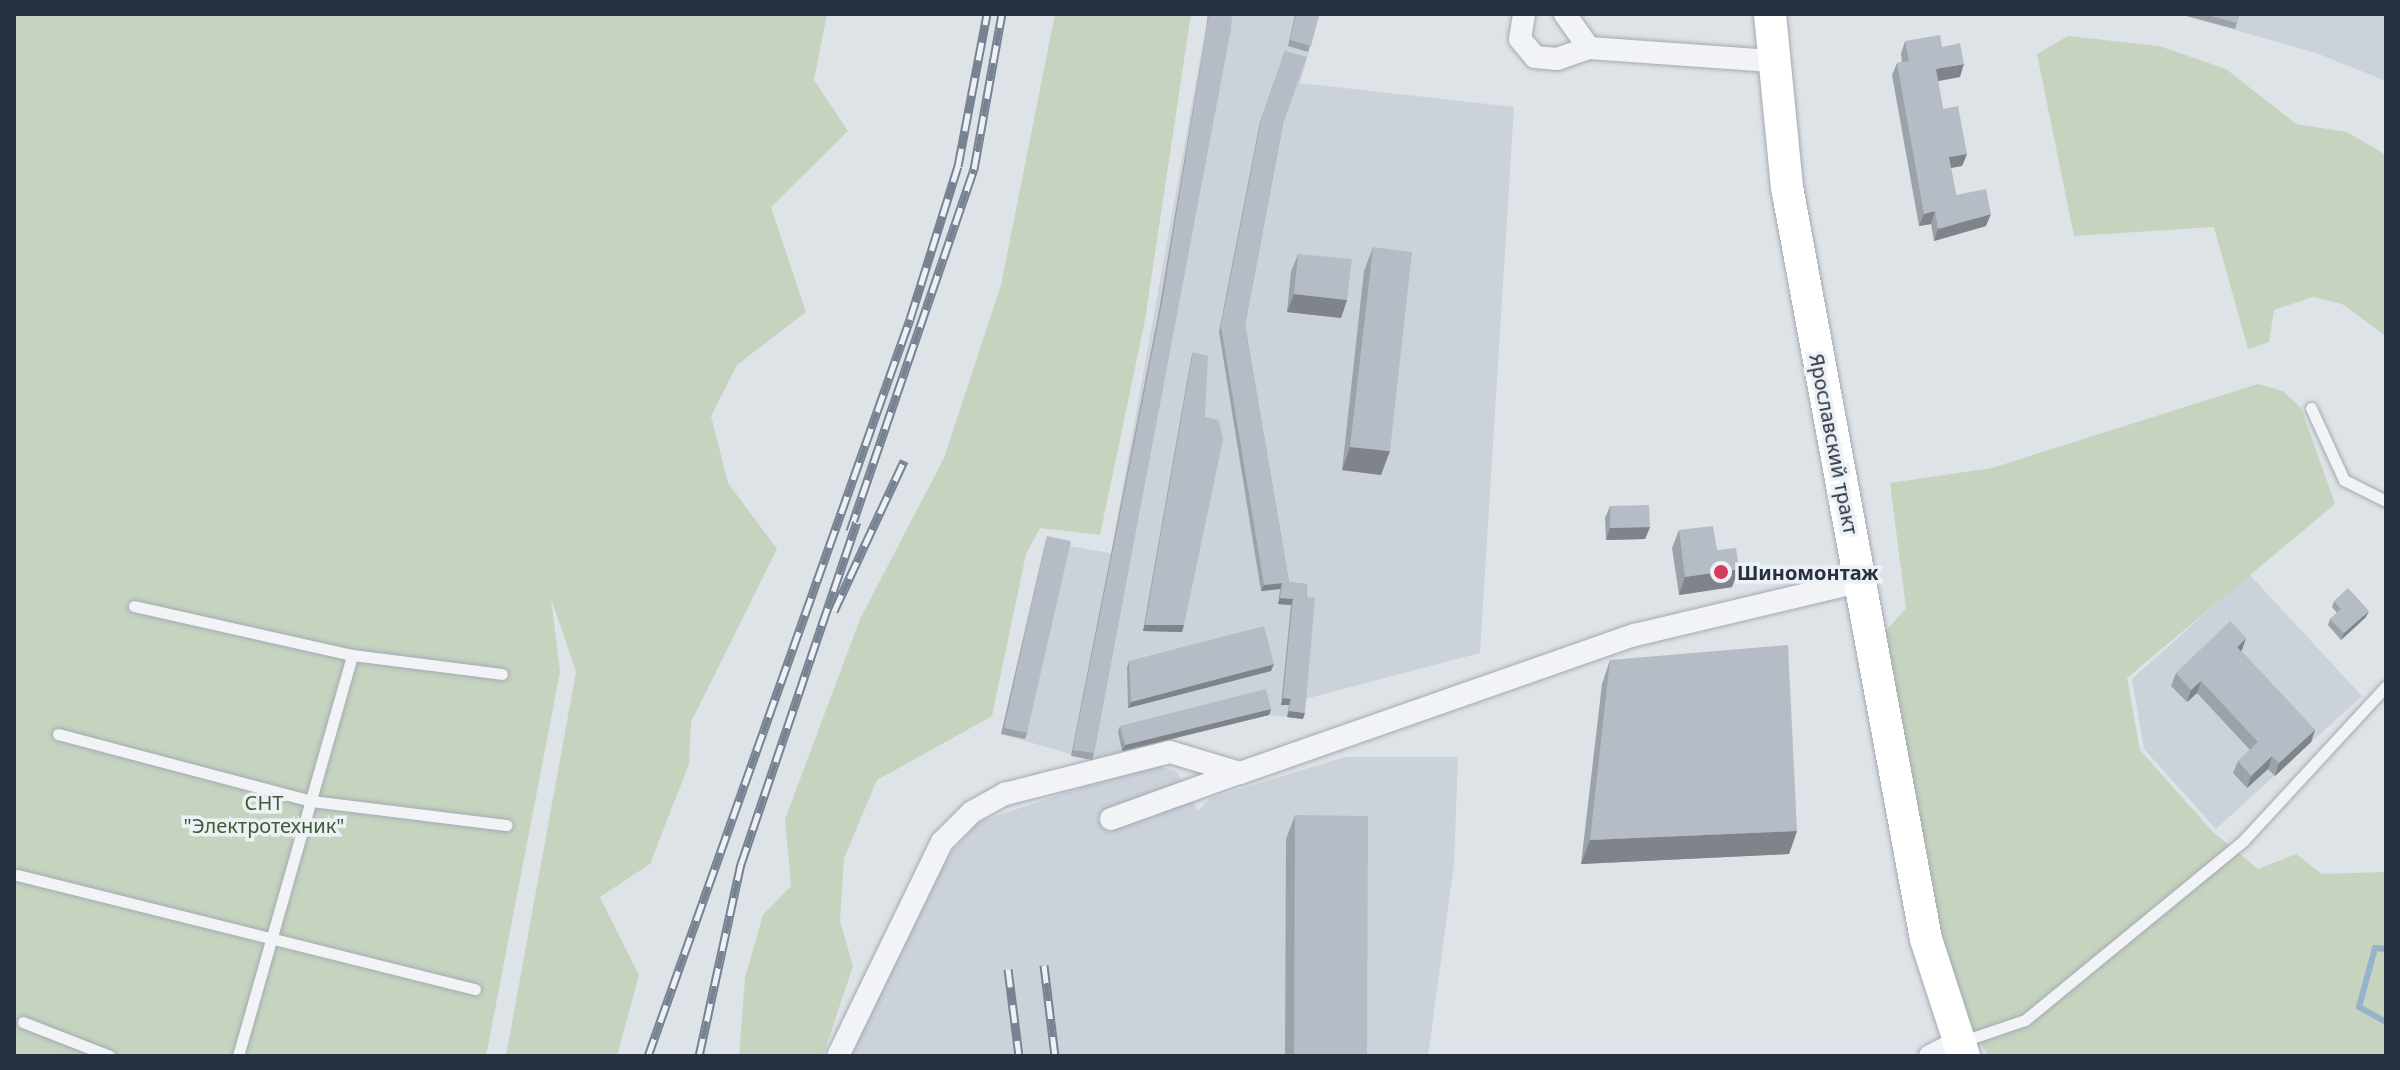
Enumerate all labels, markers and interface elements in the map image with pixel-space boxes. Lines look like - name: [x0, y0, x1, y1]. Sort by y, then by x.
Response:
- street label: Ярославский тракт: [1805, 351, 1863, 537]
- place label: Шиномонтаж: [1737, 560, 1879, 584]
- marker: Шиномонтаж: [1712, 563, 1730, 581]
- park label: СНТ "Электротехник": [184, 791, 344, 838]

